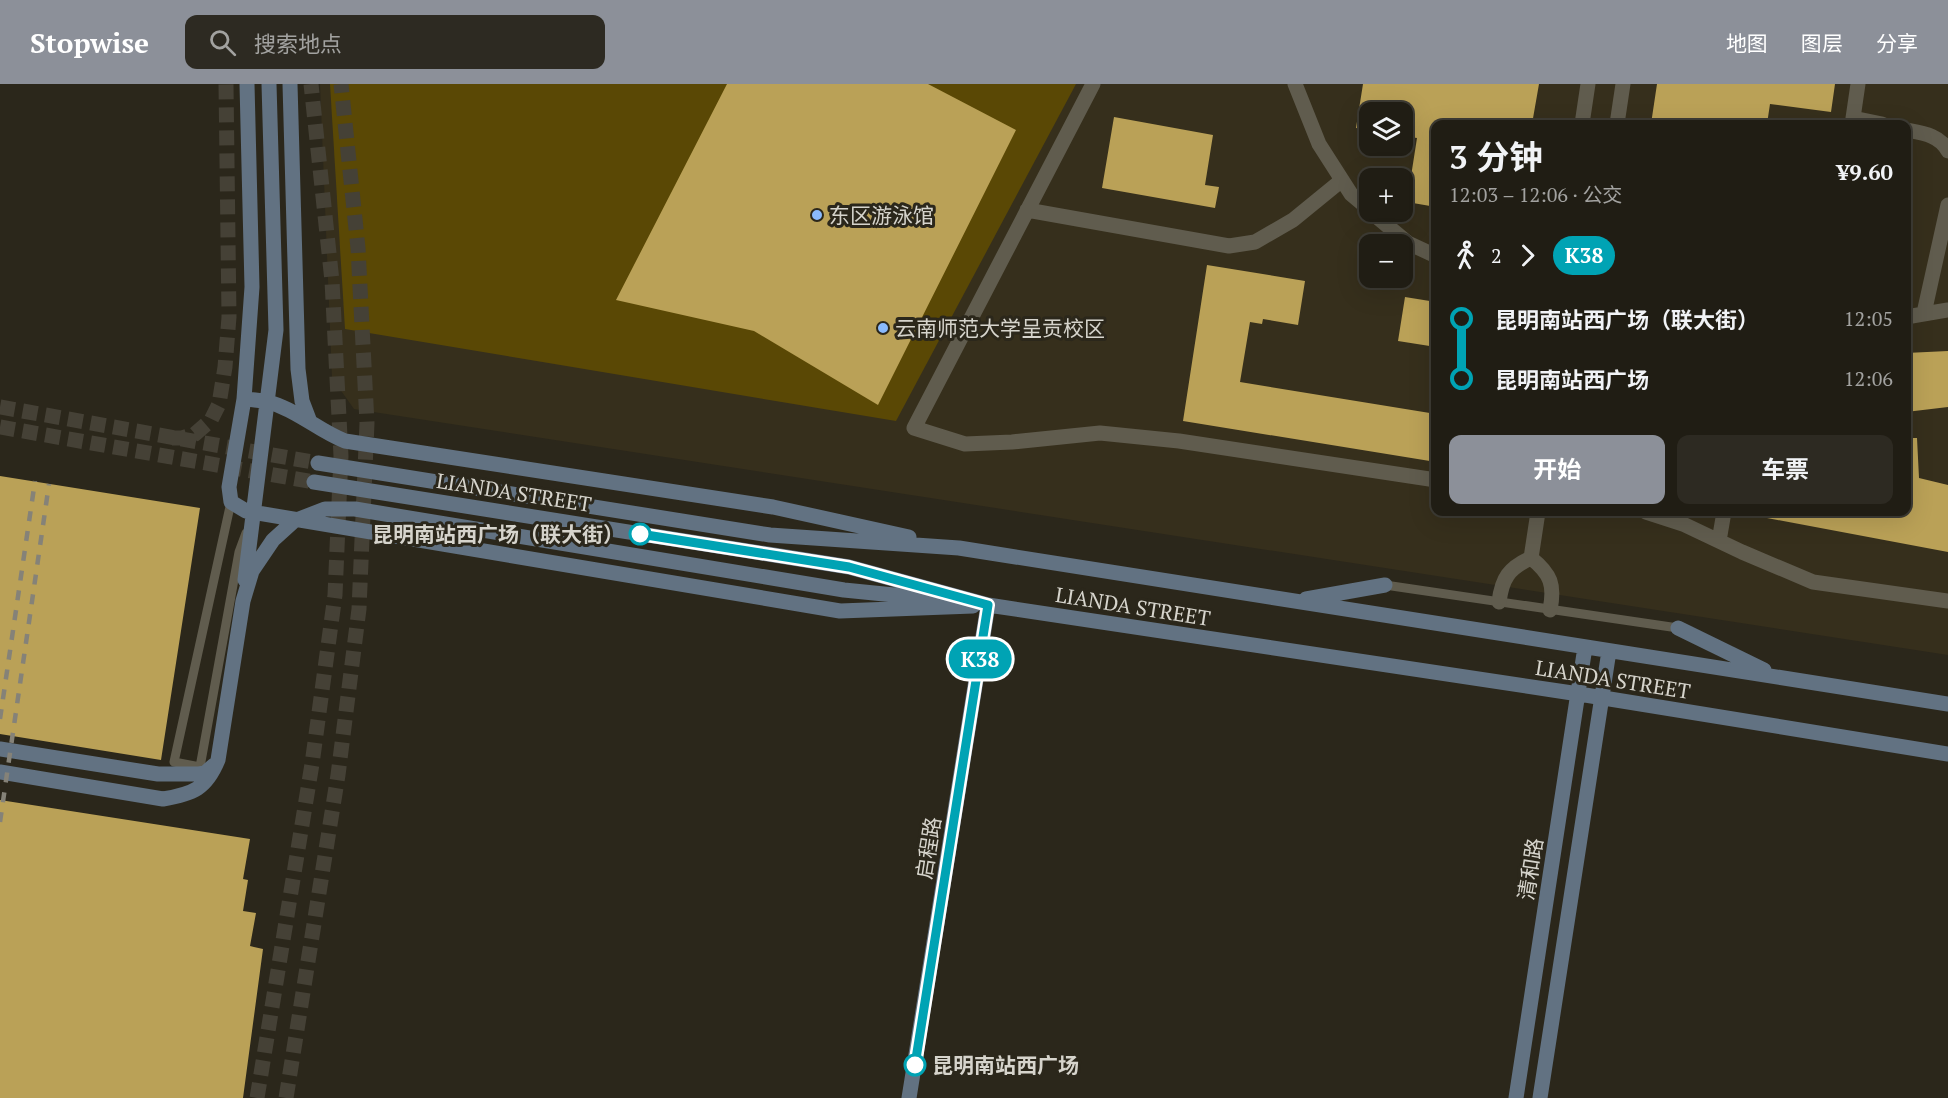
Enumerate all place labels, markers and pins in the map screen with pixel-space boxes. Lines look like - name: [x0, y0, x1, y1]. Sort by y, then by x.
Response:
- place label: 东区游泳馆: [829, 201, 934, 229]
- marker: 东区游泳馆: [810, 208, 824, 222]
- place label: 云南师范大学呈贡校区: [895, 314, 1105, 342]
- marker: 云南师范大学呈贡校区: [876, 321, 890, 335]
- place label: 昆明南站西广场（联大街）: [372, 520, 624, 548]
- marker: 昆明南站西广场（联大街）: [629, 523, 651, 545]
- place label: 昆明南站西广场: [932, 1051, 1079, 1079]
- marker: 昆明南站西广场: [904, 1054, 926, 1076]

